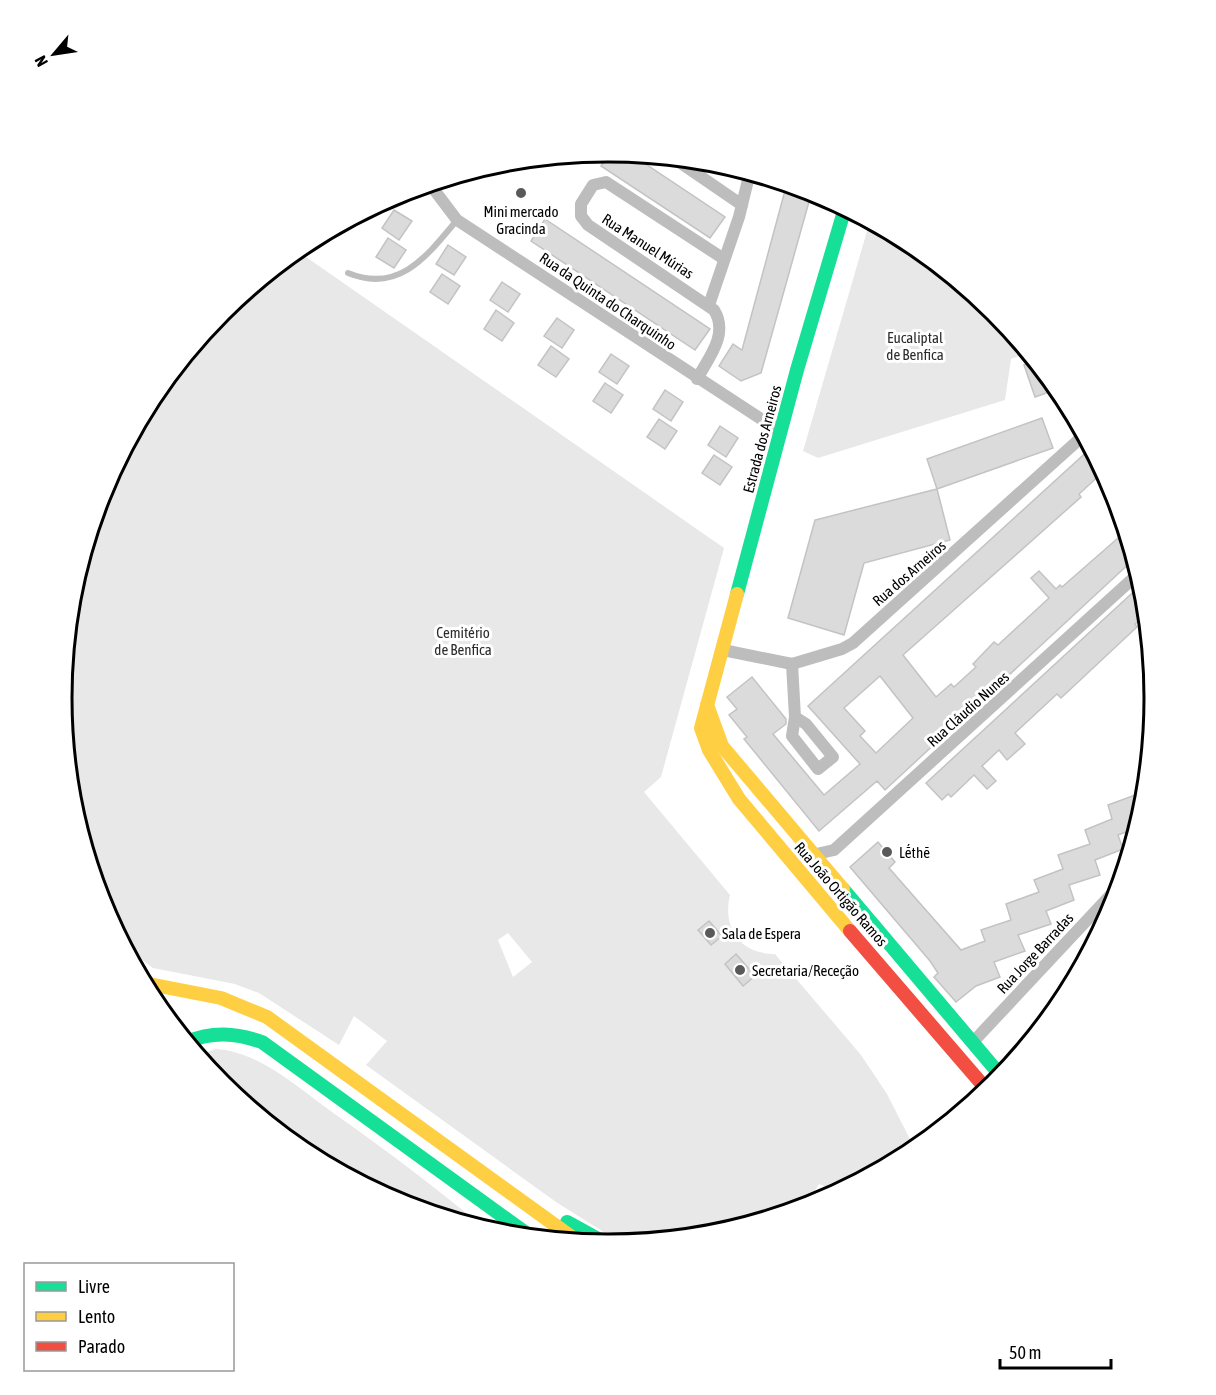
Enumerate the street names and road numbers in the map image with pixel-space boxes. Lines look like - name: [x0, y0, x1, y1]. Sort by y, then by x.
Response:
- street label: Rua Manuel Múrias: [599, 210, 697, 282]
- street label: Rua da Quinta do Charquinho: [536, 249, 680, 353]
- street label: Estrada dos Arneiros: [739, 383, 785, 495]
- street label: Rua dos Arneiros: [869, 537, 949, 609]
- street label: Rua Cláudio Nunes: [924, 668, 1012, 750]
- street label: Rua João Ortigão Ramos: [791, 838, 891, 950]
- street label: Rua Jorge Barradas: [993, 909, 1077, 997]

